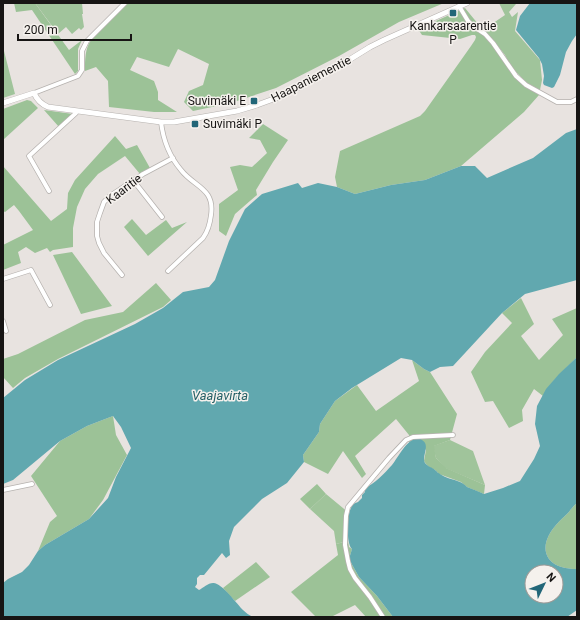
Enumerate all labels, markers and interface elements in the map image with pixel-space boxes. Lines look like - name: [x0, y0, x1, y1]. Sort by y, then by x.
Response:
- marker: Kankarsaarentie P: [448, 8, 458, 18]
- scale bar: [18, 16, 131, 42]
- place label: Kankarsaarentie P: [410, 19, 496, 47]
- text: 200 m: [24, 23, 58, 37]
- street label: Haapaniementie: [269, 53, 353, 105]
- place label: Suvimäki E: [188, 94, 246, 108]
- marker: Suvimäki E: [249, 96, 259, 106]
- place label: Suvimäki P: [203, 117, 262, 131]
- marker: Suvimäki P: [190, 119, 200, 129]
- street label: Kaaritie: [104, 171, 144, 207]
- water label: Vaajavirta: [192, 388, 248, 403]
- north arrow: [524, 564, 564, 604]
- text: N: [544, 570, 559, 585]

